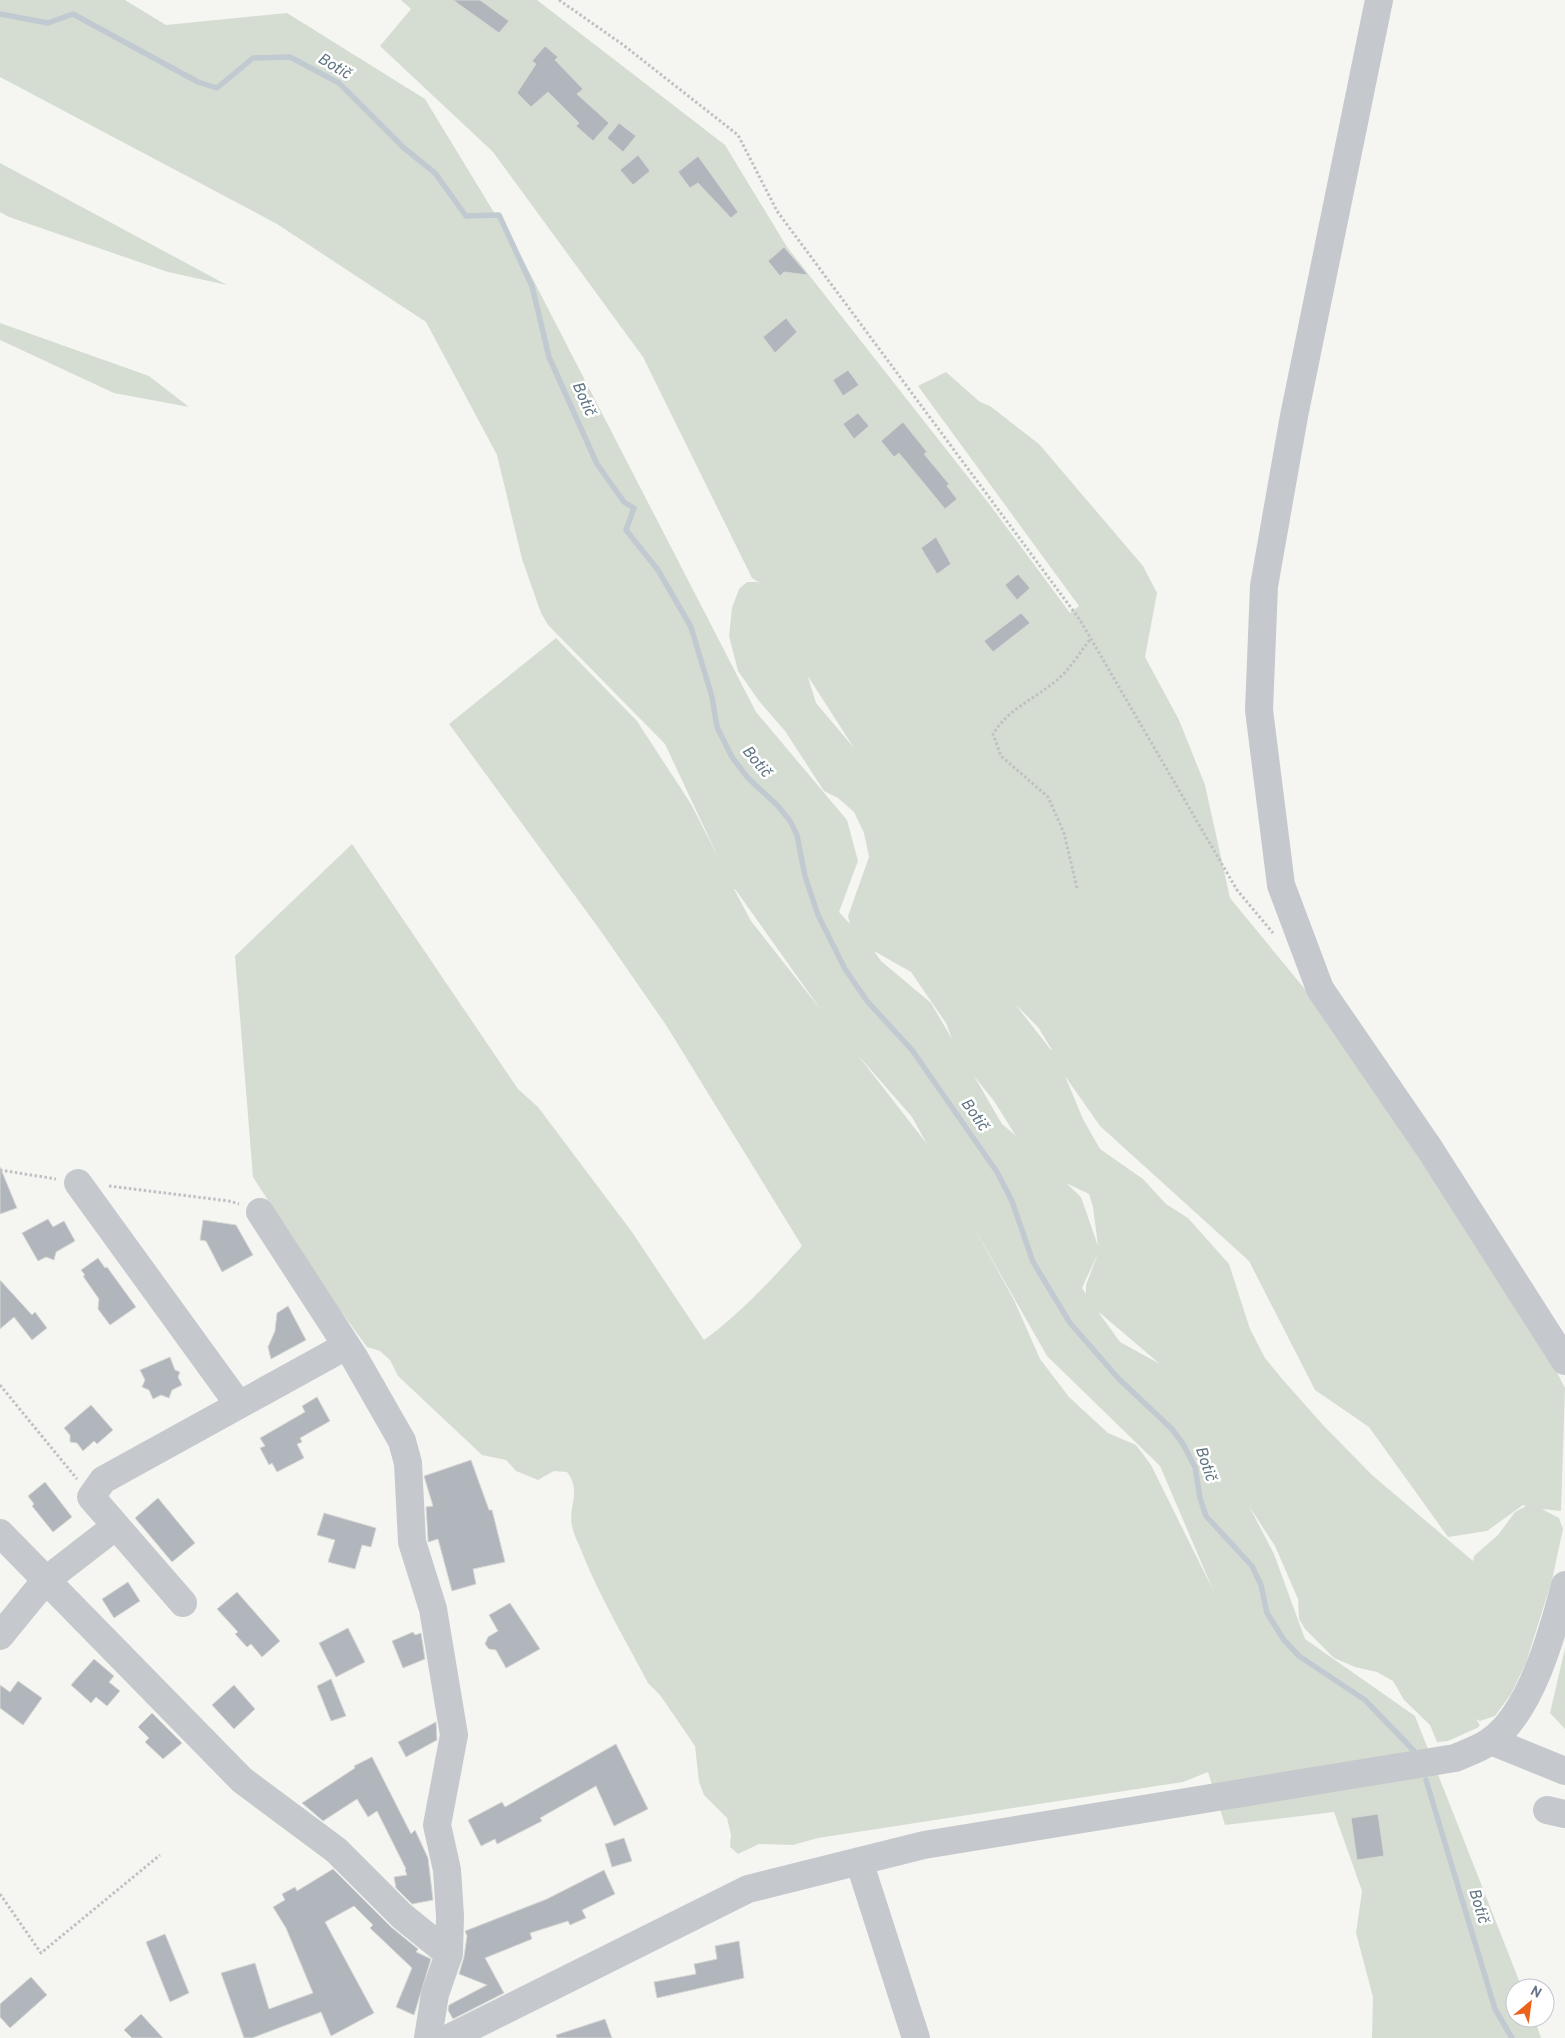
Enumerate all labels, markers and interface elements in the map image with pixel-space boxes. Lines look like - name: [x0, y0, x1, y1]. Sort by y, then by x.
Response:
- water label: Botič: [314, 49, 355, 85]
- water label: Botič: [567, 379, 600, 420]
- water label: Botič: [737, 742, 776, 783]
- water label: Botič: [956, 1095, 993, 1136]
- water label: Botič: [1190, 1444, 1221, 1485]
- water label: Botič: [1463, 1886, 1493, 1927]
- north arrow: [1505, 1978, 1555, 2028]
- text: N: [1527, 1983, 1544, 2003]

